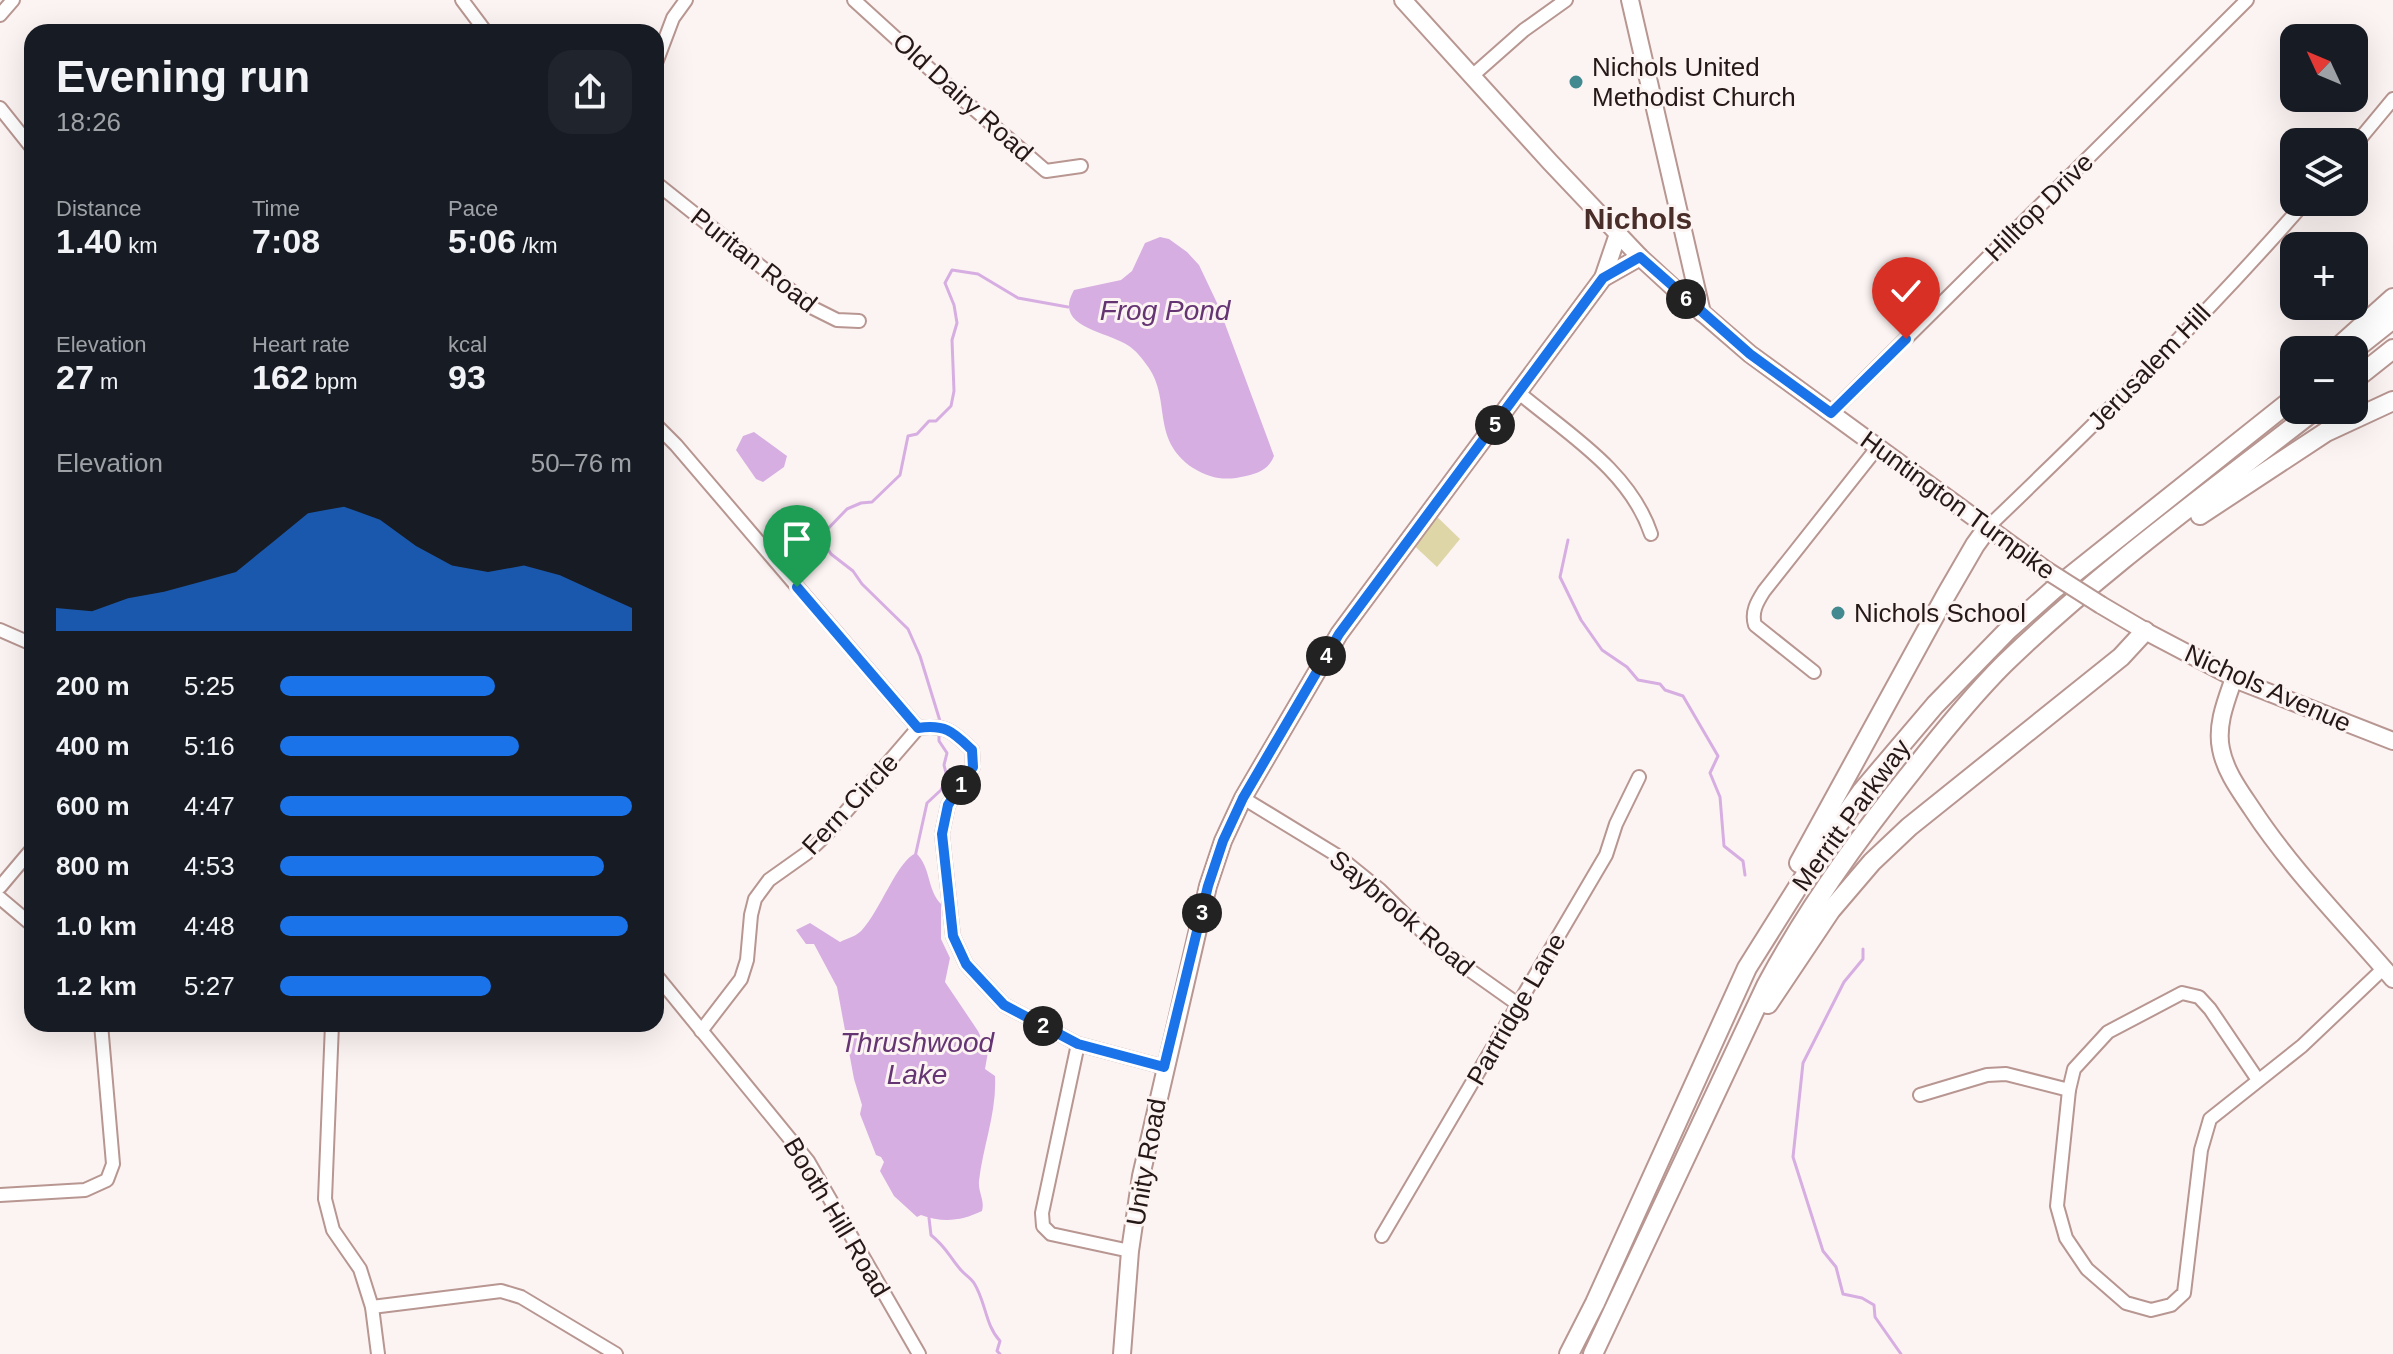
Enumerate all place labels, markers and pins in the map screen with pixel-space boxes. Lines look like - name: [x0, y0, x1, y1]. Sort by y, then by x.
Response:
- place label: Nichols United Methodist Church: [1592, 52, 1796, 112]
- marker: Nichols United Methodist Church: [1567, 73, 1585, 91]
- pin: [1872, 257, 1940, 339]
- pin: 6: [1666, 279, 1706, 319]
- pin: 5: [1475, 405, 1515, 445]
- pin: [763, 505, 831, 587]
- place label: Nichols School: [1854, 598, 2026, 628]
- marker: Nichols School: [1829, 604, 1847, 622]
- pin: 4: [1306, 636, 1346, 676]
- pin: 1: [941, 765, 981, 805]
- pin: 3: [1182, 893, 1222, 933]
- pin: 2: [1023, 1006, 1063, 1046]

